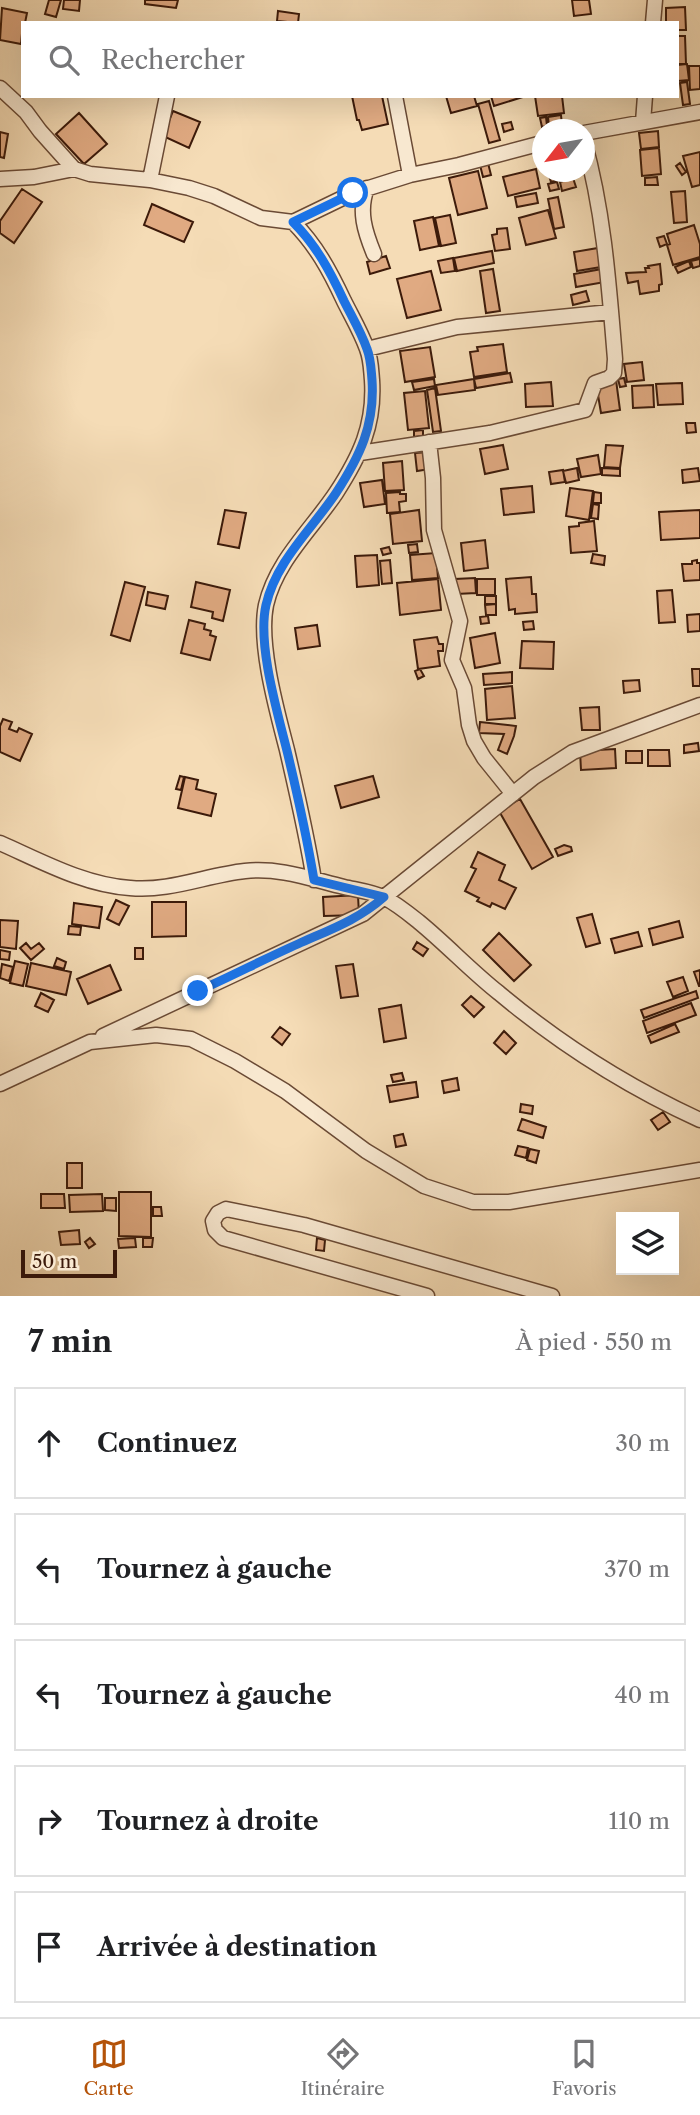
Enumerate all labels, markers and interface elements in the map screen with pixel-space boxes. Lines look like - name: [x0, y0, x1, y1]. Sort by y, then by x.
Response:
- search box: [21, 21, 679, 98]
- icon: search: [45, 41, 83, 79]
- text: Rechercher: [101, 44, 245, 76]
- north arrow: [532, 119, 595, 182]
- route start: [337, 177, 368, 208]
- route end: [182, 975, 213, 1006]
- map controls: [616, 1212, 679, 1275]
- button: layers: [616, 1212, 679, 1275]
- scale bar: [21, 1247, 117, 1279]
- text: 50 m: [32, 1250, 77, 1273]
- text: 7 min: [28, 1323, 112, 1360]
- text: À pied · 550 m: [516, 1328, 672, 1356]
- icon: ahead: [30, 1424, 68, 1462]
- text: Continuez: [97, 1427, 237, 1459]
- text: 30 m: [615, 1429, 670, 1457]
- icon: left: [30, 1550, 68, 1588]
- text: Tournez à gauche: [97, 1553, 332, 1585]
- text: 370 m: [604, 1555, 670, 1583]
- icon: left: [30, 1676, 68, 1714]
- text: Tournez à gauche: [97, 1679, 332, 1711]
- text: 40 m: [615, 1681, 670, 1709]
- icon: right: [30, 1802, 68, 1840]
- text: Tournez à droite: [97, 1805, 319, 1837]
- text: 110 m: [609, 1807, 670, 1835]
- icon: arrive: [30, 1928, 68, 1966]
- text: Arrivée à destination: [97, 1931, 377, 1963]
- tab: Carte: [84, 2035, 134, 2100]
- tab: Itinéraire: [301, 2035, 385, 2100]
- tab: Favoris: [552, 2035, 616, 2100]

